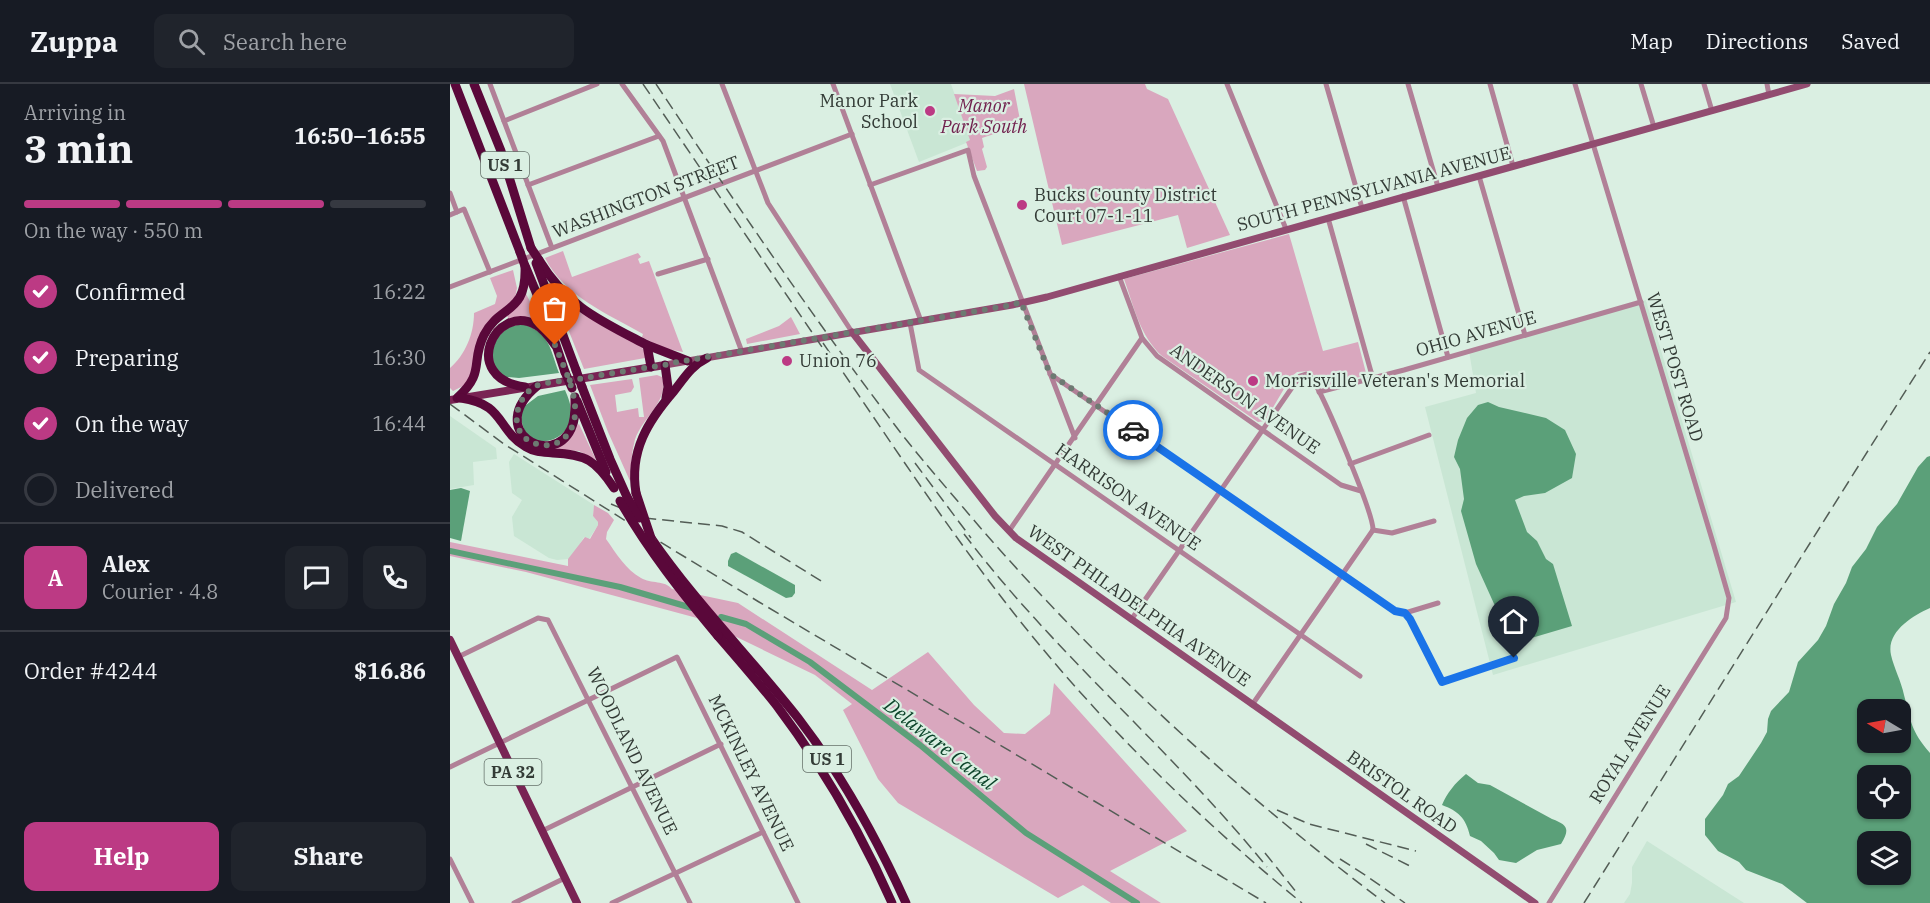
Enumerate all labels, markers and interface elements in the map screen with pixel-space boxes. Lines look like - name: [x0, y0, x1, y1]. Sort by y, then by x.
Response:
- search box: [154, 14, 574, 68]
- text: Zuppa: [30, 23, 118, 60]
- icon: search: [175, 25, 208, 58]
- text: Search here: [223, 27, 347, 56]
- text: Map: [1630, 27, 1673, 55]
- text: Directions: [1706, 27, 1808, 55]
- text: Saved: [1841, 27, 1900, 55]
- place label: Manor Park School: [819, 89, 918, 133]
- park label: Manor Park South: [940, 94, 1027, 138]
- text: Arriving in: [24, 99, 126, 126]
- marker: Manor Park School: [923, 104, 937, 118]
- text: 16:50–16:55: [294, 121, 426, 150]
- text: 3 min: [24, 123, 133, 174]
- street label: SOUTH PENNSYLVANIA AVENUE: [1234, 141, 1513, 236]
- street label: WASHINGTON STREET: [549, 150, 743, 243]
- road number: US 1: [481, 152, 529, 178]
- place label: Bucks County District Court 07-1-11: [1034, 183, 1217, 227]
- marker: Bucks County District Court 07-1-11: [1015, 198, 1029, 212]
- text: On the way · 550 m: [24, 217, 203, 244]
- icon: check: [24, 275, 57, 308]
- text: Confirmed: [75, 277, 186, 306]
- text: 16:22: [372, 278, 426, 305]
- pin: [529, 283, 580, 345]
- street label: WEST POST ROAD: [1642, 289, 1709, 444]
- icon: bag: [538, 292, 571, 325]
- street label: OHIO AVENUE: [1413, 305, 1539, 362]
- street label: ANDERSON AVENUE: [1166, 338, 1325, 459]
- icon: check: [24, 341, 57, 374]
- text: Preparing: [75, 343, 179, 372]
- text: 16:30: [372, 344, 426, 371]
- place label: Union 76: [799, 349, 877, 372]
- marker: Union 76: [780, 354, 794, 368]
- place label: Morrisville Veteran's Memorial: [1265, 369, 1525, 392]
- marker: Morrisville Veteran's Memorial: [1246, 374, 1260, 388]
- courier: [1103, 400, 1163, 460]
- icon: check: [24, 407, 57, 440]
- text: On the way: [75, 409, 189, 438]
- text: 16:44: [372, 410, 426, 437]
- icon: car: [1117, 414, 1150, 447]
- street label: HARRISON AVENUE: [1051, 438, 1205, 555]
- text: Delivered: [75, 475, 174, 504]
- street label: WEST PHILADELPHIA AVENUE: [1023, 520, 1255, 692]
- button: chat: [285, 546, 348, 609]
- button: phone: [363, 546, 426, 609]
- text: Alex: [102, 549, 150, 578]
- text: A: [48, 563, 63, 592]
- text: Courier · 4.8: [102, 578, 218, 605]
- pin: [1488, 596, 1539, 658]
- icon: home: [1497, 605, 1530, 638]
- text: Order #4244: [24, 656, 158, 685]
- text: $16.86: [354, 656, 426, 685]
- street label: WOODLAND AVENUE: [582, 663, 683, 838]
- street label: ROYAL AVENUE: [1584, 680, 1675, 807]
- street label: MCKINLEY AVENUE: [704, 691, 799, 855]
- water label: Delaware Canal: [878, 691, 1002, 796]
- north arrow: [1857, 699, 1911, 753]
- map controls: [1857, 699, 1911, 885]
- street label: BRISTOL ROAD: [1343, 745, 1462, 838]
- road number: US 1: [803, 746, 851, 772]
- road number: PA 32: [484, 759, 542, 785]
- button: locate: [1857, 765, 1911, 819]
- button: Help: [24, 822, 219, 891]
- button: Share: [231, 822, 426, 891]
- button: layers: [1857, 831, 1911, 885]

